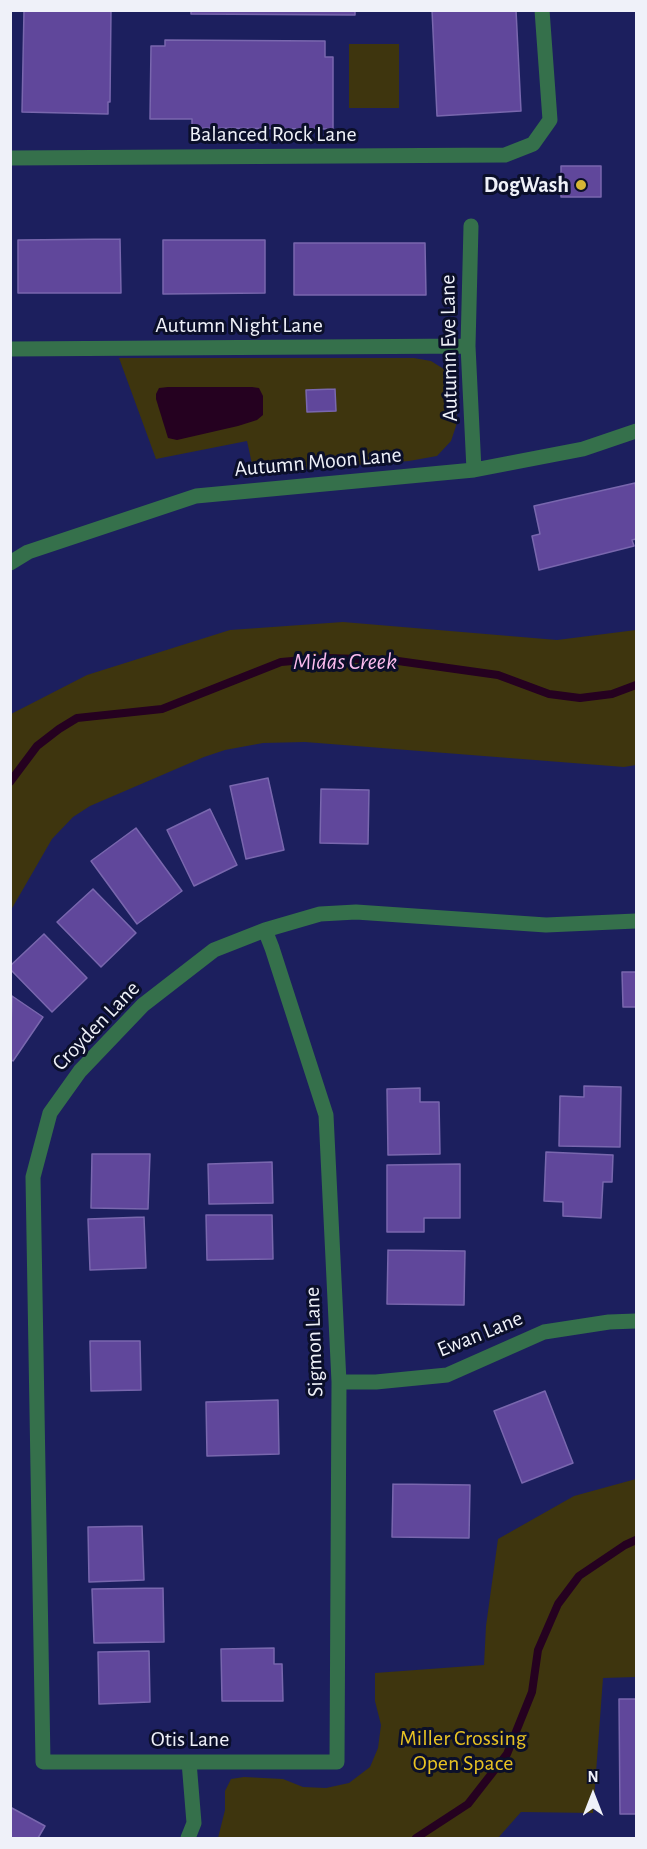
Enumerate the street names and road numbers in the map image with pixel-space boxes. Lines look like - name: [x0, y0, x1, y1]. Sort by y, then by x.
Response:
- street label: Balanced Rock Lane: [189, 121, 357, 147]
- street label: Autumn Eve Lane: [435, 274, 463, 422]
- street label: Autumn Night Lane: [155, 312, 323, 338]
- street label: Autumn Moon Lane: [233, 442, 403, 482]
- street label: Croyden Lane: [47, 976, 145, 1076]
- street label: Sigmon Lane: [299, 1286, 329, 1398]
- street label: Ewan Lane: [433, 1305, 527, 1363]
- street label: Otis Lane: [151, 1726, 229, 1752]

